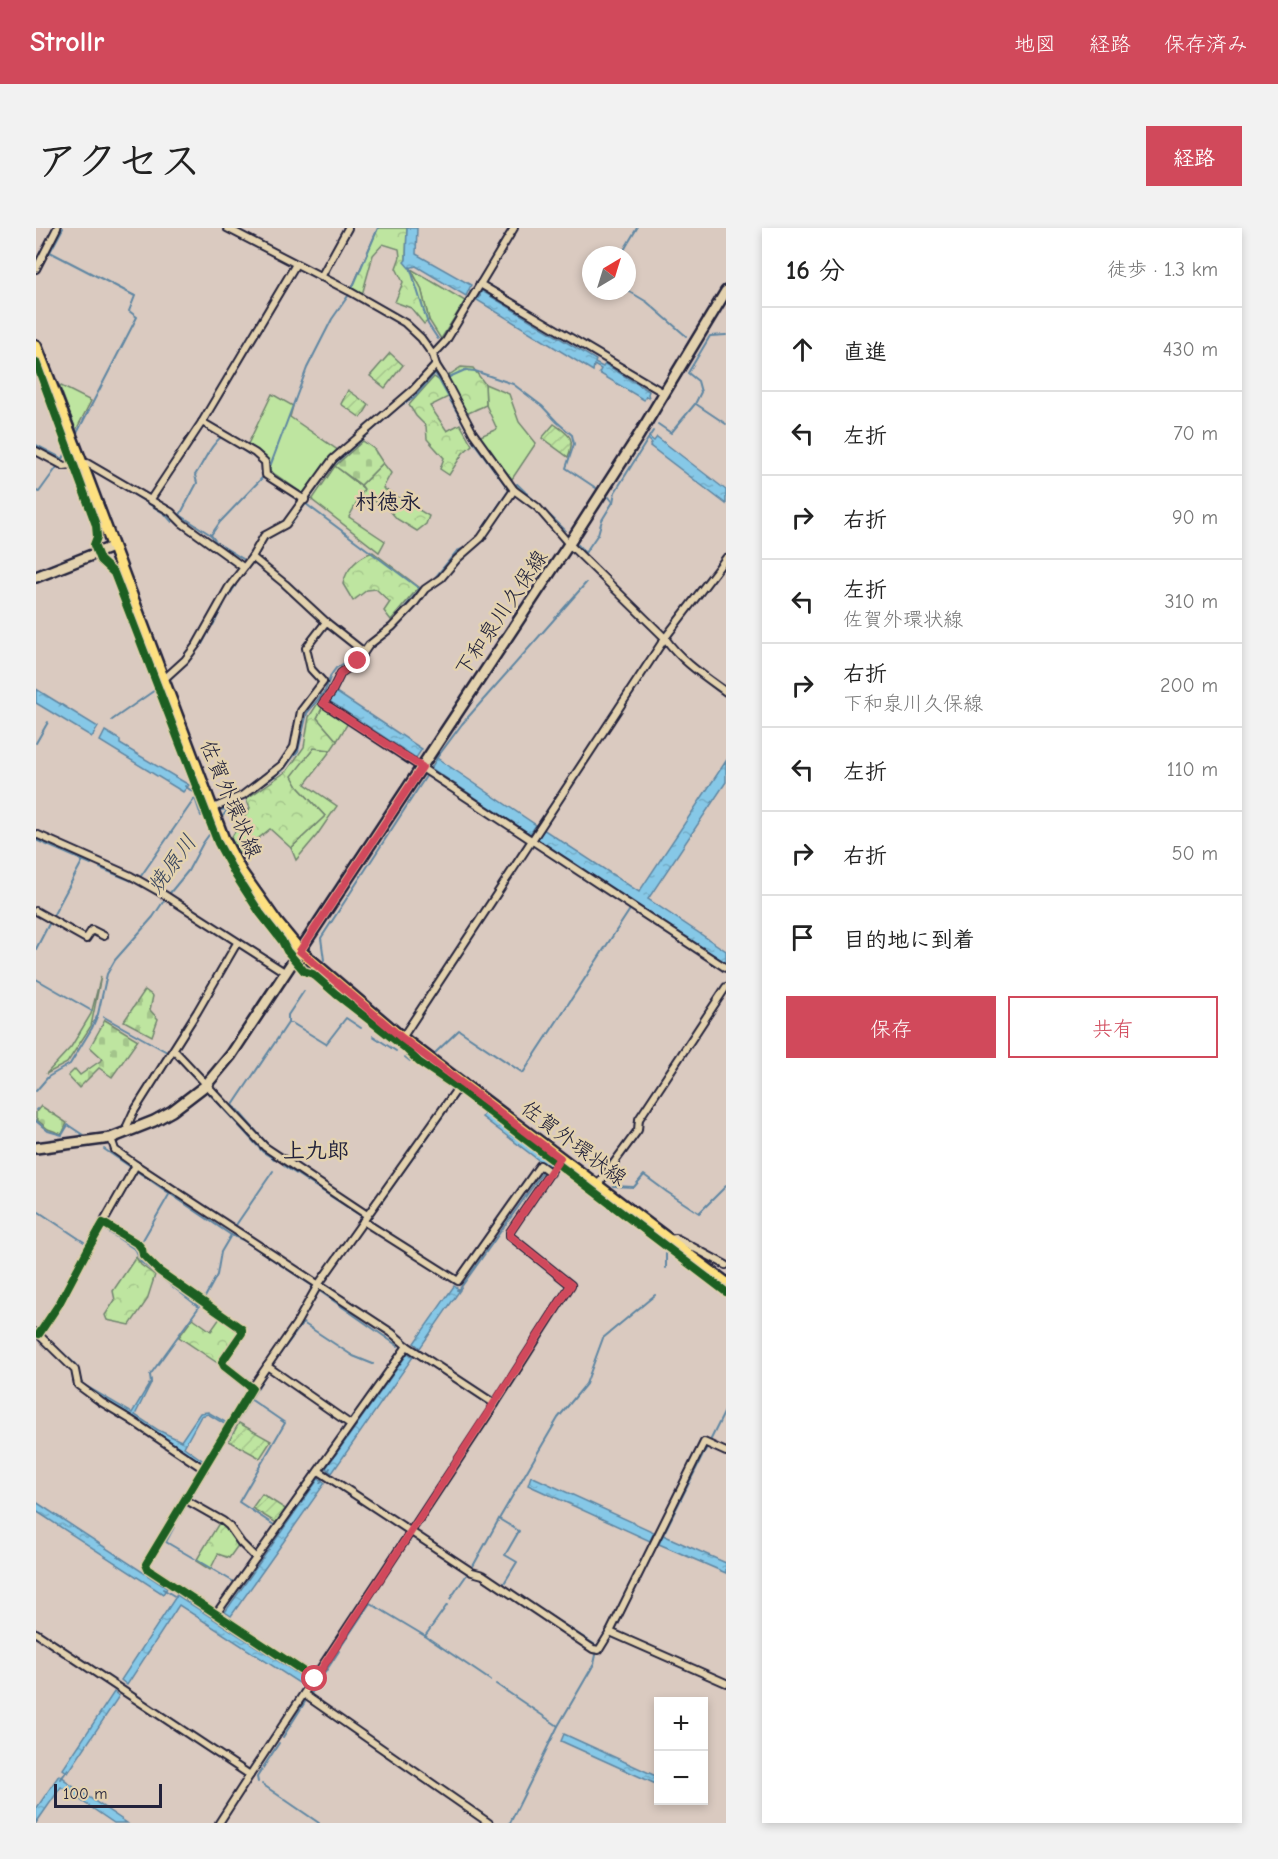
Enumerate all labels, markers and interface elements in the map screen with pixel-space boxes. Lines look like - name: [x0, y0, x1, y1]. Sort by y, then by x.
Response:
- text: Strollr: [30, 26, 104, 58]
- text: 地図: [1014, 32, 1056, 56]
- text: 経路: [1089, 32, 1131, 56]
- text: 保存済み: [1164, 32, 1248, 56]
- button: 経路: [1146, 126, 1242, 186]
- text: アクセス: [36, 137, 201, 186]
- north arrow: [582, 246, 636, 300]
- text: 16 分: [786, 256, 845, 286]
- text: 徒歩 · 1.3 km: [1107, 258, 1218, 281]
- icon: ahead: [786, 333, 819, 366]
- text: 430 m: [1163, 338, 1218, 361]
- text: 直進: [843, 339, 887, 365]
- icon: left: [786, 417, 819, 450]
- text: 70 m: [1173, 422, 1218, 445]
- text: 左折: [843, 423, 887, 449]
- district label: 村徳永: [355, 489, 421, 515]
- icon: right: [786, 501, 819, 534]
- text: 90 m: [1172, 506, 1218, 529]
- text: 右折: [843, 507, 887, 533]
- street label: 下和泉川久保線: [450, 545, 552, 681]
- text: 左折: [843, 577, 887, 603]
- icon: left: [786, 585, 819, 618]
- text: 310 m: [1165, 590, 1218, 613]
- text: 佐賀外環状線: [843, 608, 963, 631]
- route end: [344, 647, 370, 673]
- text: 右折: [843, 661, 887, 687]
- icon: right: [786, 669, 819, 702]
- text: 200 m: [1160, 674, 1218, 697]
- text: 下和泉川久保線: [843, 692, 983, 715]
- street label: 佐賀外環状線: [195, 736, 267, 862]
- icon: left: [786, 753, 819, 786]
- text: 110 m: [1167, 758, 1218, 781]
- text: 左折: [843, 759, 887, 785]
- water label: 焼原川: [142, 830, 202, 898]
- icon: right: [786, 837, 819, 870]
- text: 50 m: [1172, 842, 1218, 865]
- text: 右折: [843, 843, 887, 869]
- icon: arrive: [786, 921, 819, 954]
- text: 目的地に到着: [843, 927, 975, 953]
- button: 保存: [786, 996, 996, 1058]
- button: 共有: [1008, 996, 1218, 1058]
- street label: 佐賀外環状線: [516, 1096, 632, 1190]
- district label: 上九郎: [283, 1138, 349, 1164]
- route start: [301, 1665, 327, 1691]
- map controls: [654, 1697, 708, 1805]
- button: +: [654, 1697, 708, 1751]
- button: −: [654, 1751, 708, 1805]
- scale bar: [54, 1781, 162, 1808]
- text: 100 m: [63, 1785, 107, 1803]

